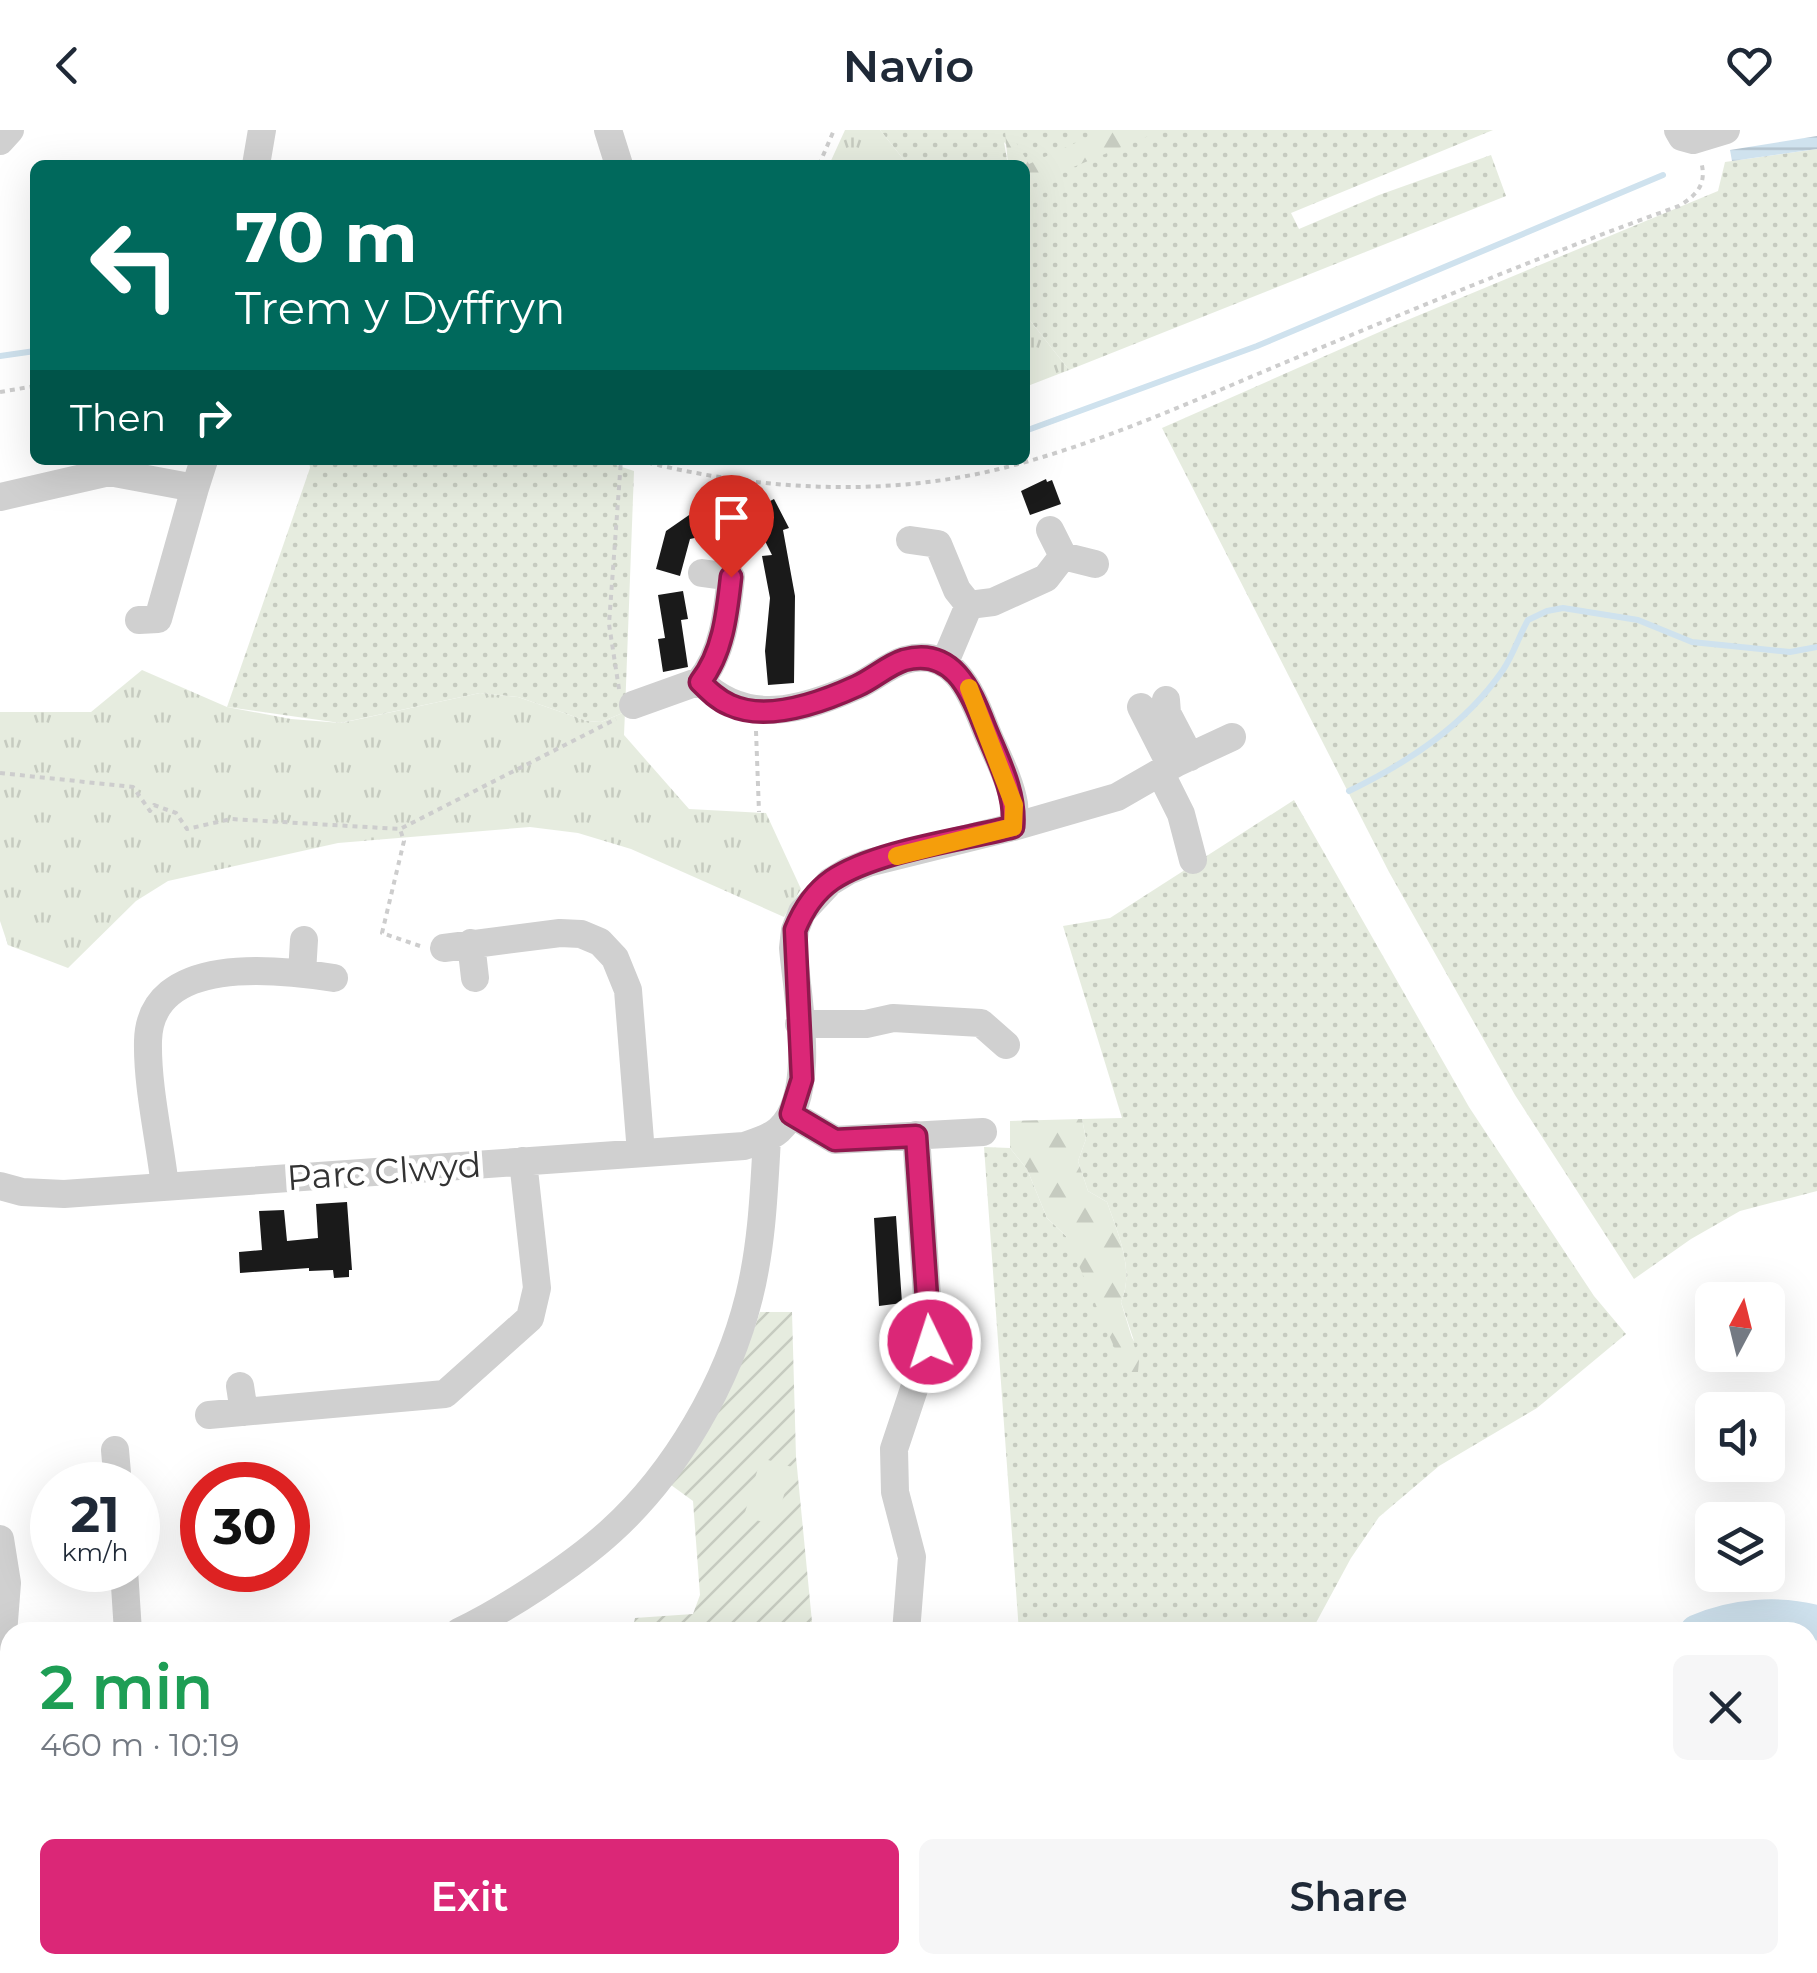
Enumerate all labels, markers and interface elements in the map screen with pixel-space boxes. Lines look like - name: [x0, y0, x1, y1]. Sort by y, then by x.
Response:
- icon: back: [40, 38, 95, 93]
- text: Navio: [843, 38, 974, 93]
- icon: heart: [1722, 38, 1777, 93]
- text: 70 m: [235, 194, 418, 280]
- icon: left: [70, 200, 200, 330]
- text: Trem y Dyffryn: [235, 280, 565, 335]
- icon: right: [186, 390, 241, 445]
- text: Then: [70, 394, 166, 441]
- pin: [689, 475, 774, 578]
- icon: arrive: [704, 490, 759, 545]
- street label: Parc Clwyd: [285, 1143, 483, 1199]
- north arrow: [1695, 1282, 1785, 1372]
- map controls: [1695, 1282, 1785, 1592]
- position arrow: [878, 1290, 982, 1394]
- button: sound: [1695, 1392, 1785, 1482]
- speed limit sign: 30: [180, 1462, 310, 1592]
- text: 21: [70, 1484, 120, 1545]
- button: layers: [1695, 1502, 1785, 1592]
- text: km/h: [62, 1537, 128, 1567]
- text: 2 min: [40, 1651, 213, 1724]
- button: close: [1673, 1655, 1778, 1760]
- text: 460 m · 10:19: [40, 1725, 240, 1764]
- button: Exit: [40, 1839, 899, 1954]
- button: Share: [919, 1839, 1778, 1954]

